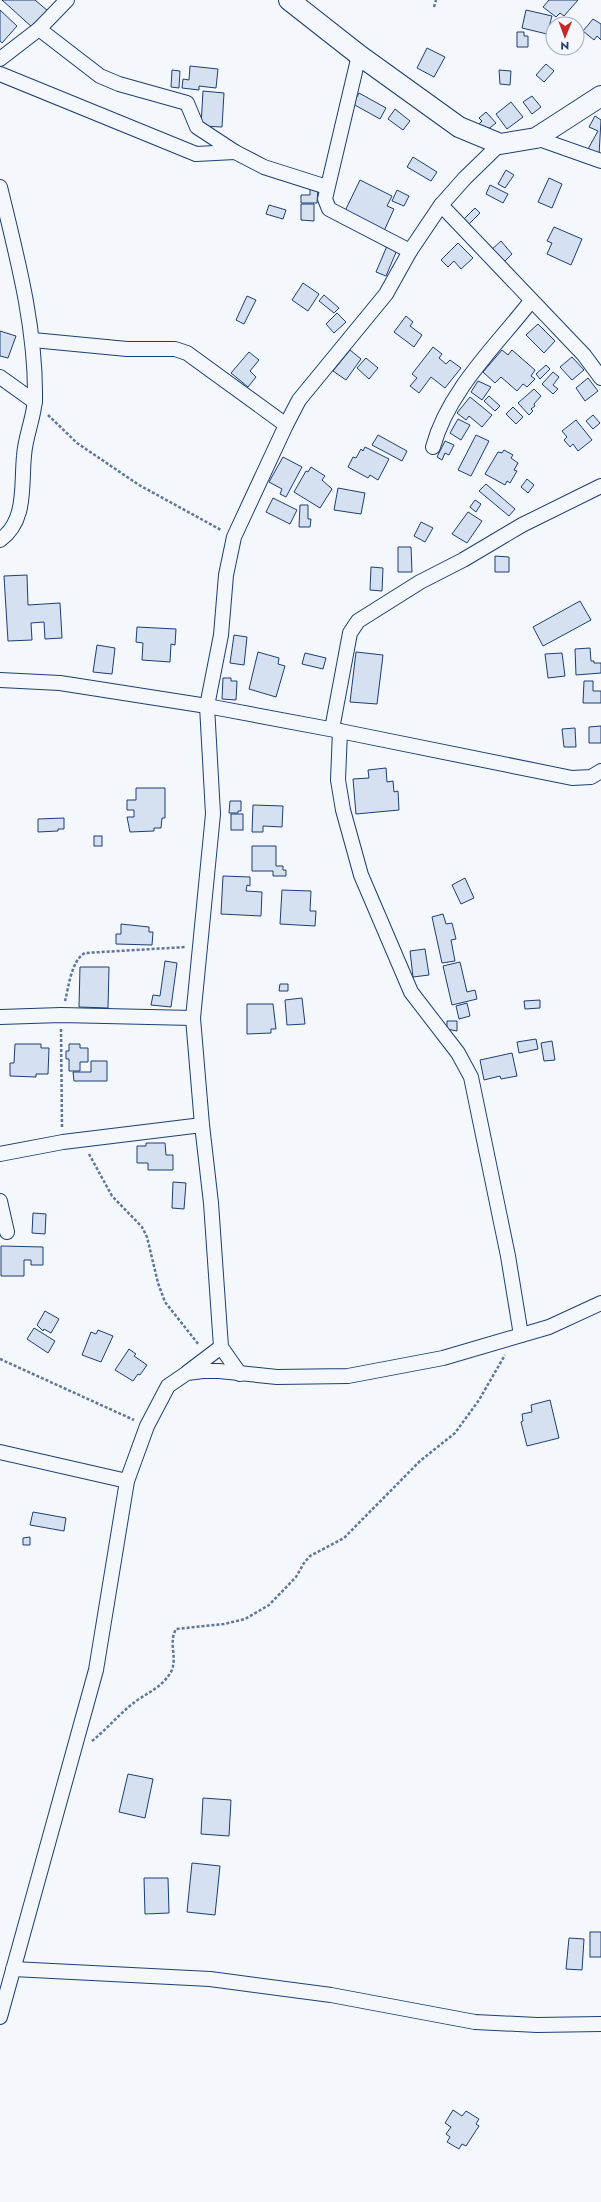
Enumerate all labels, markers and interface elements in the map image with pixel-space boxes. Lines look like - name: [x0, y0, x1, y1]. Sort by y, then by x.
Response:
- north arrow: [545, 16, 585, 56]
- text: N: [560, 38, 569, 54]

